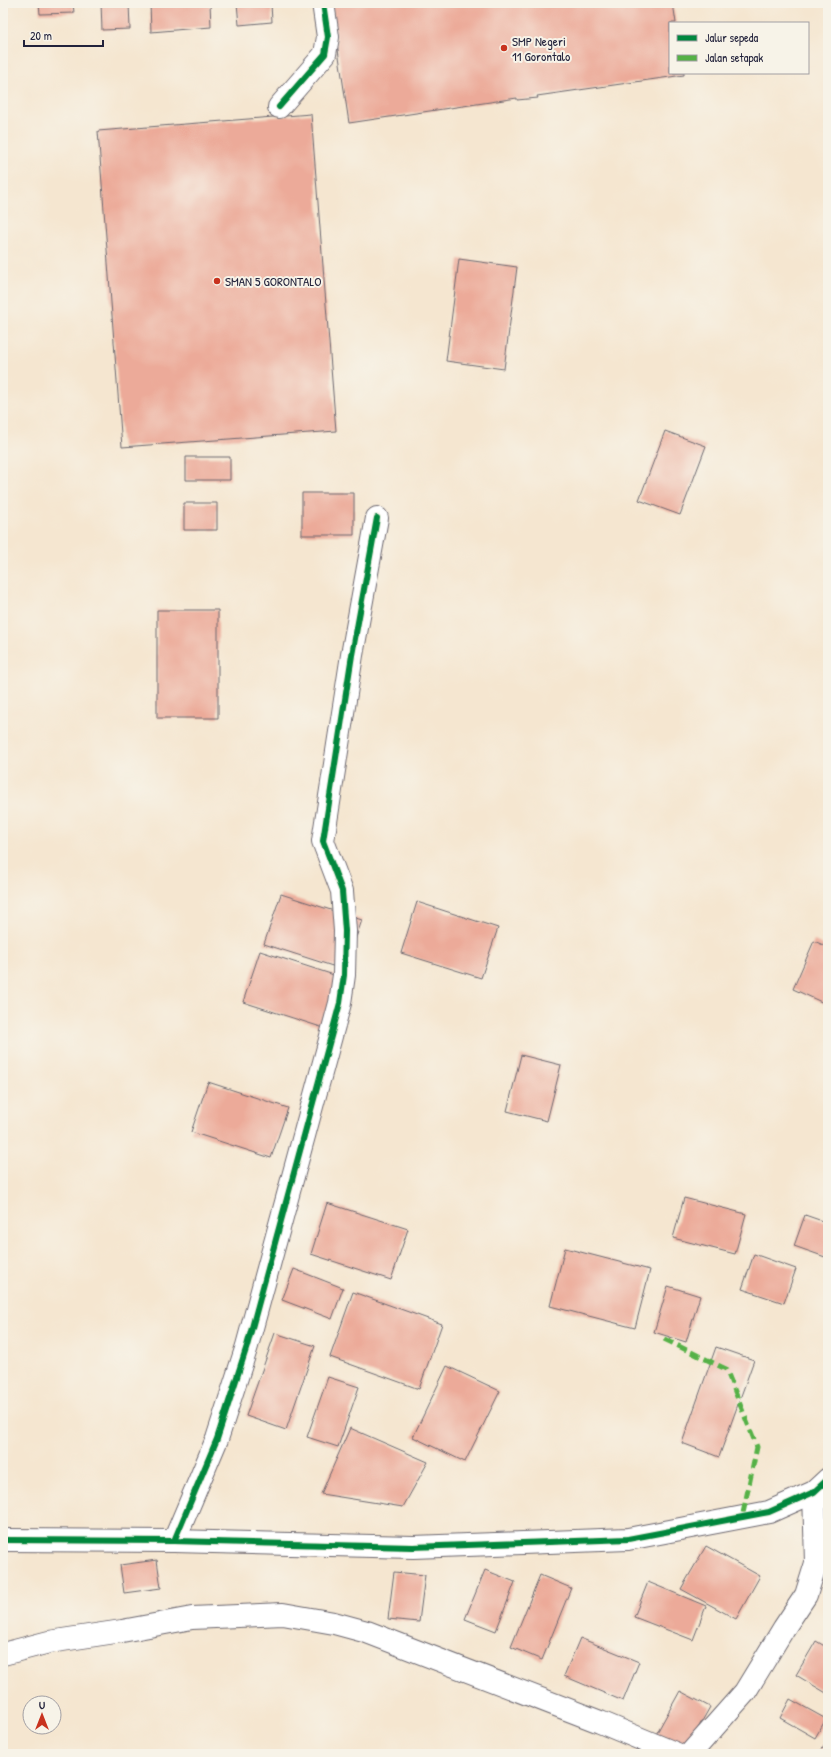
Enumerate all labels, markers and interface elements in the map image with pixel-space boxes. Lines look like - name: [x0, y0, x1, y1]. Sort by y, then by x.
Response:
- scale bar: [24, 22, 103, 48]
- legend: [669, 22, 809, 74]
- text: 20 m: [30, 27, 52, 44]
- text: Jalur sepeda: [705, 29, 759, 46]
- place label: SMP Negeri 11 Gorontalo: [512, 32, 570, 65]
- marker: SMP Negeri 11 Gorontalo: [499, 43, 509, 53]
- text: Jalan setapak: [705, 49, 763, 66]
- place label: SMAN 5 GORONTALO: [225, 272, 321, 290]
- marker: SMAN 5 GORONTALO: [212, 276, 222, 286]
- north arrow: [22, 1695, 62, 1735]
- text: U: [39, 1698, 45, 1712]

